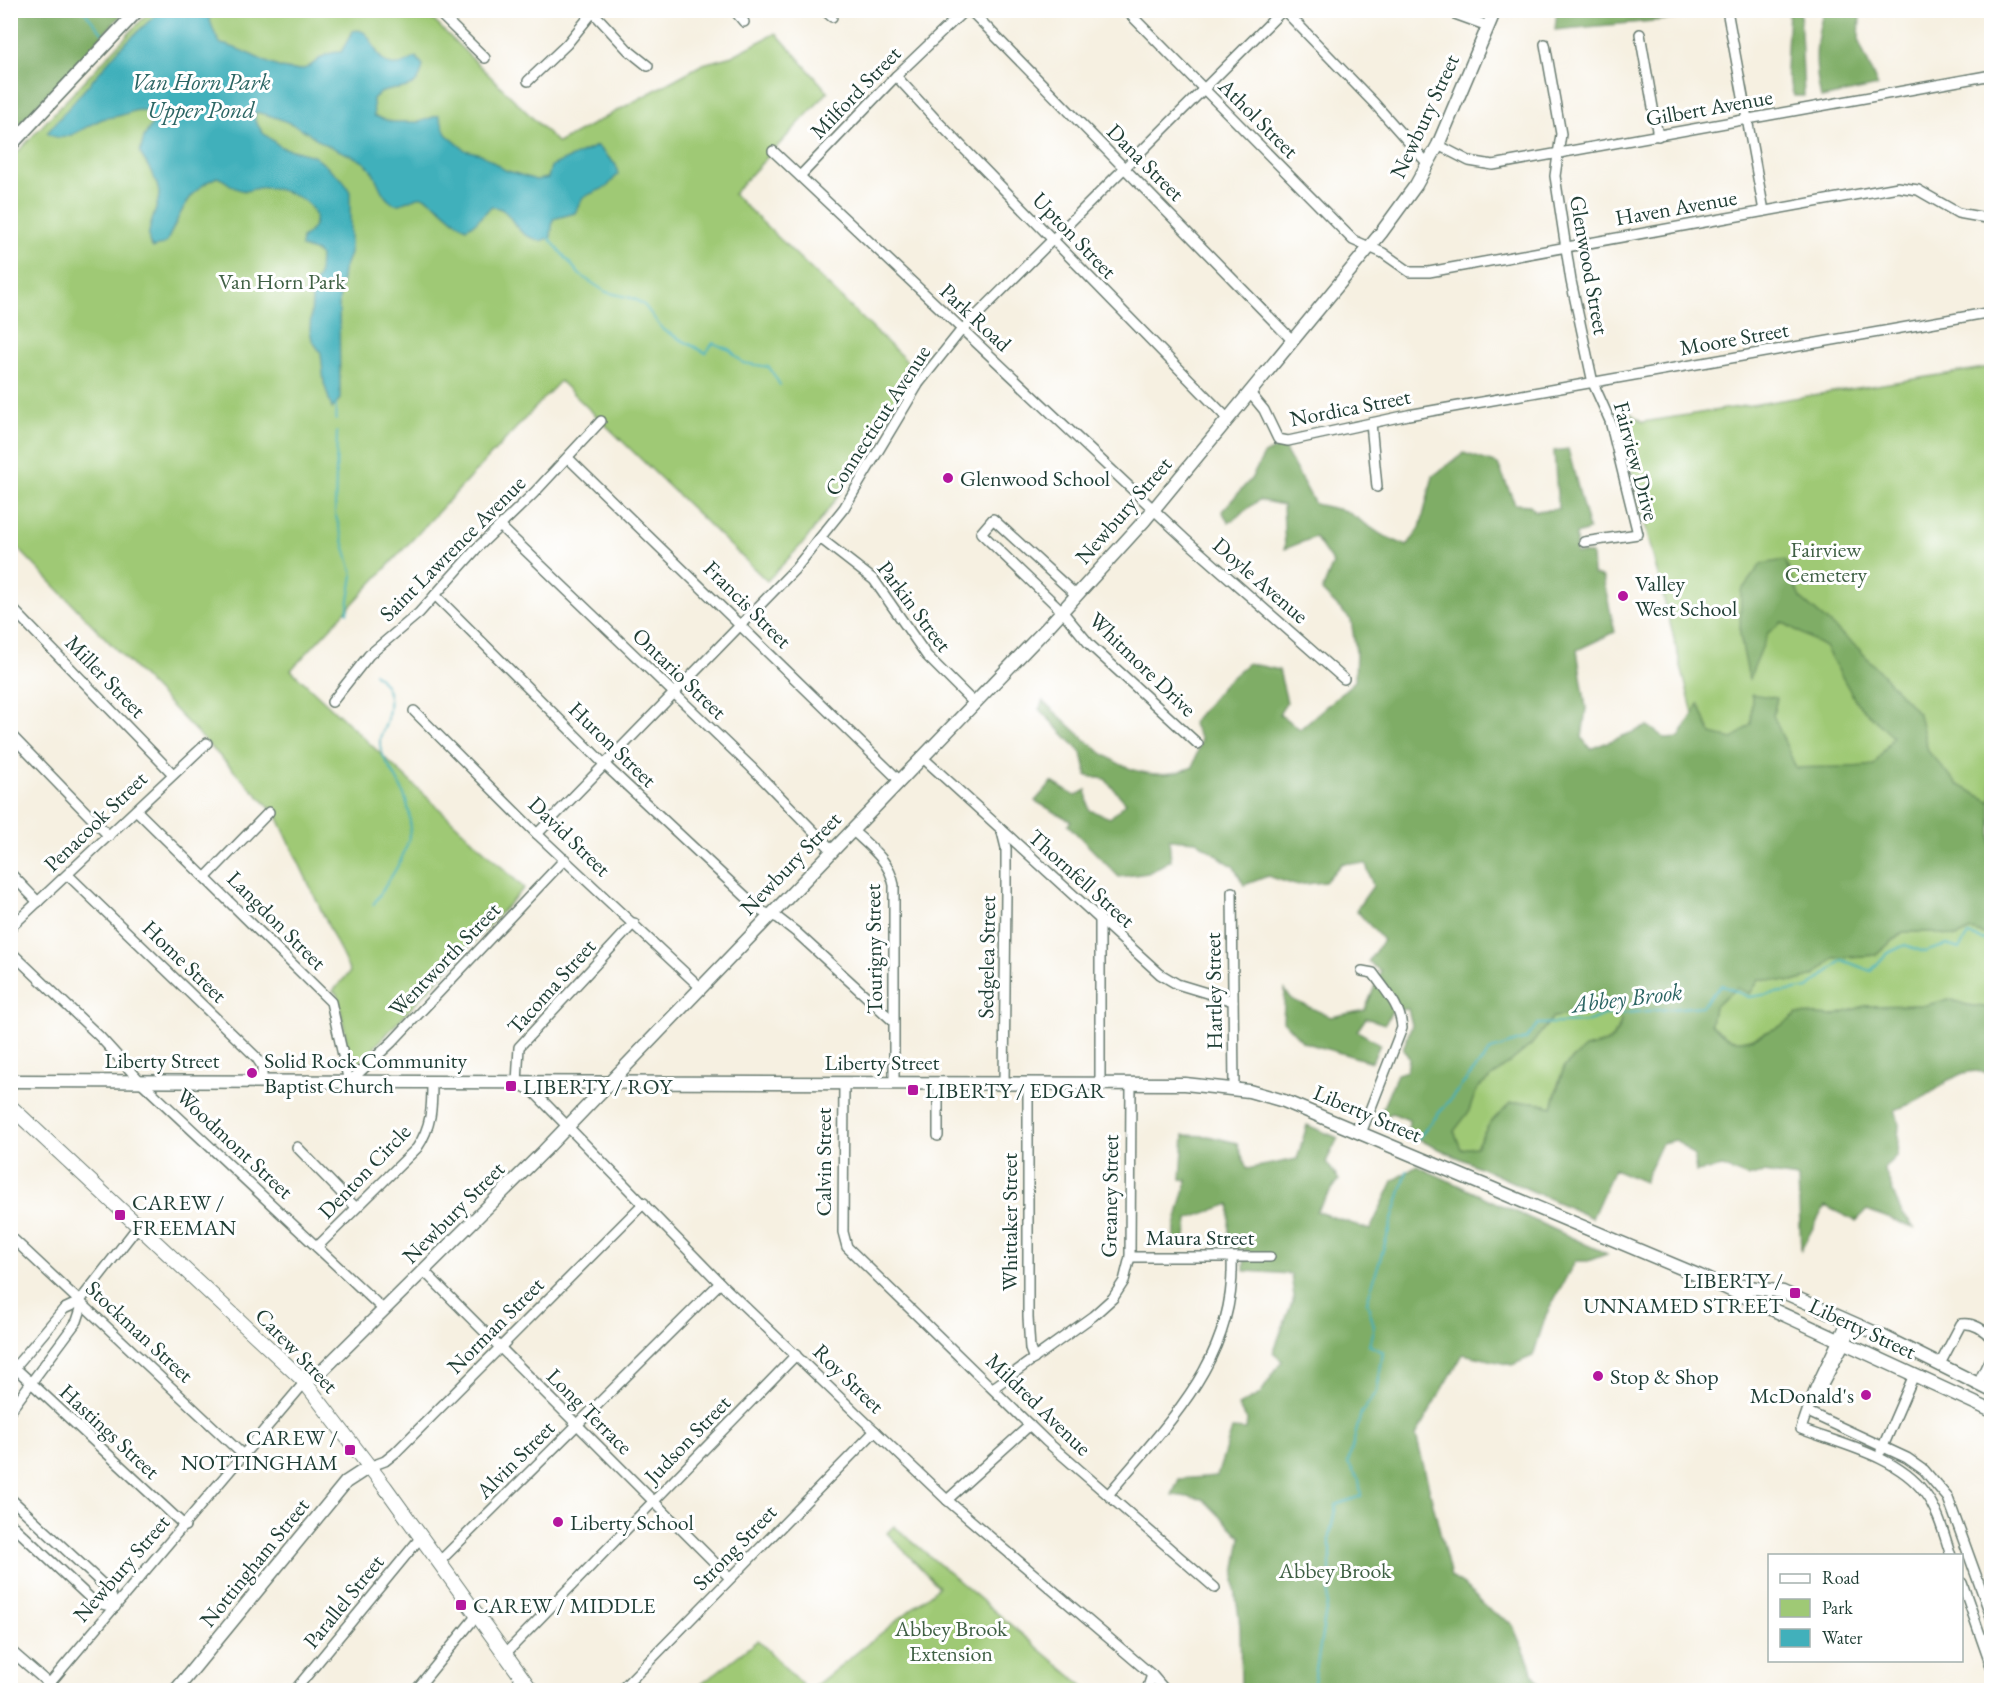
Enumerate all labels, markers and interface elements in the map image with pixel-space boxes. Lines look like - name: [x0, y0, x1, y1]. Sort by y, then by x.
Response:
- street label: Milford Street: [804, 39, 907, 145]
- street label: Newbury Street: [1383, 49, 1466, 183]
- water label: Van Horn Park Upper Pond: [131, 66, 271, 125]
- street label: Athol Street: [1212, 71, 1305, 165]
- street label: Gilbert Avenue: [1643, 82, 1775, 133]
- street label: Dana Street: [1101, 117, 1191, 207]
- street label: Haven Avenue: [1613, 182, 1740, 232]
- street label: Upton Street: [1026, 186, 1123, 285]
- street label: Glenwood Street: [1563, 193, 1616, 337]
- park label: Van Horn Park: [219, 267, 346, 296]
- street label: Park Road: [934, 277, 1018, 359]
- street label: Moore Street: [1677, 315, 1791, 362]
- street label: Connecticut Avenue: [818, 339, 937, 501]
- street label: Nordica Street: [1287, 382, 1413, 433]
- street label: Fairview Drive: [1607, 398, 1666, 524]
- street label: Newbury Street: [1069, 450, 1178, 570]
- place label: Glenwood School: [960, 464, 1110, 493]
- street label: Saint Lawrence Avenue: [373, 469, 532, 628]
- marker: Glenwood School: [941, 471, 955, 485]
- street label: Doyle Avenue: [1207, 531, 1315, 630]
- park label: Fairview Cemetery: [1785, 535, 1868, 589]
- street label: Francis Street: [697, 554, 798, 655]
- street label: Parkin Street: [871, 555, 959, 658]
- place label: Valley West School: [1635, 569, 1737, 623]
- marker: Valley West School: [1616, 589, 1630, 603]
- street label: Whitmore Drive: [1083, 606, 1203, 723]
- street label: Ontario Street: [626, 621, 733, 726]
- street label: Miller Street: [59, 629, 152, 724]
- street label: Huron Street: [562, 695, 663, 794]
- street label: Penacook Street: [37, 765, 153, 878]
- street label: David Street: [522, 790, 617, 883]
- street label: Newbury Street: [733, 805, 847, 922]
- street label: Thornfell Street: [1022, 823, 1141, 934]
- street label: Langdon Street: [221, 864, 333, 976]
- street label: Tourigny Street: [858, 883, 889, 1014]
- street label: Sedgelea Street: [971, 895, 1002, 1019]
- street label: Wentworth Street: [382, 896, 507, 1023]
- street label: Home Street: [136, 914, 233, 1009]
- street label: Tacoma Street: [501, 932, 602, 1040]
- street label: Hartley Street: [1198, 932, 1229, 1050]
- water label: Abbey Brook: [1568, 975, 1684, 1020]
- street label: Liberty Street: [105, 1046, 219, 1075]
- place label: Solid Rock Community Baptist Church: [264, 1046, 467, 1100]
- street label: Liberty Street: [825, 1048, 939, 1077]
- marker: Solid Rock Community Baptist Church: [245, 1066, 259, 1080]
- place label: LIBERTY / ROY: [523, 1072, 673, 1101]
- place label: LIBERTY / EDGAR: [925, 1076, 1105, 1105]
- street label: Liberty Street: [1309, 1078, 1426, 1149]
- marker: LIBERTY / ROY: [504, 1079, 518, 1093]
- street label: Woodmont Street: [170, 1082, 300, 1205]
- marker: LIBERTY / EDGAR: [906, 1083, 920, 1097]
- street label: Calvin Street: [809, 1107, 838, 1217]
- street label: Denton Circle: [312, 1117, 417, 1225]
- street label: Greaney Street: [1094, 1134, 1125, 1258]
- street label: Whittaker Street: [995, 1153, 1024, 1291]
- street label: Newbury Street: [396, 1155, 511, 1270]
- place label: CAREW / FREEMAN: [132, 1188, 237, 1242]
- marker: CAREW / FREEMAN: [113, 1208, 127, 1222]
- street label: Maura Street: [1146, 1223, 1254, 1252]
- place label: LIBERTY / UNNAMED STREET: [1583, 1266, 1783, 1320]
- street label: Norman Street: [441, 1271, 550, 1380]
- street label: Stockman Street: [79, 1274, 200, 1389]
- marker: LIBERTY / UNNAMED STREET: [1788, 1286, 1802, 1300]
- street label: Liberty Street: [1805, 1291, 1921, 1366]
- street label: Carew Street: [249, 1301, 345, 1399]
- street label: Roy Street: [807, 1337, 891, 1420]
- street label: Mildred Avenue: [980, 1347, 1098, 1462]
- street label: Long Terrace: [540, 1362, 639, 1461]
- place label: Stop & Shop: [1610, 1362, 1719, 1391]
- marker: Stop & Shop: [1591, 1369, 1605, 1383]
- street label: Hastings Street: [53, 1377, 166, 1485]
- place label: McDonald's: [1750, 1381, 1854, 1410]
- marker: McDonald's: [1859, 1388, 1873, 1402]
- street label: Judson Street: [636, 1389, 737, 1491]
- street label: Alvin Street: [469, 1414, 561, 1506]
- place label: CAREW / NOTTINGHAM: [181, 1423, 338, 1477]
- marker: CAREW / NOTTINGHAM: [343, 1443, 357, 1457]
- street label: Nottingham Street: [193, 1491, 316, 1633]
- street label: Strong Street: [686, 1498, 783, 1597]
- street label: Newbury Street: [67, 1508, 176, 1628]
- place label: Liberty School: [570, 1508, 694, 1537]
- marker: Liberty School: [551, 1515, 565, 1529]
- street label: Parallel Street: [297, 1548, 390, 1654]
- legend: [1768, 1554, 1963, 1662]
- park label: Abbey Brook: [1278, 1556, 1392, 1585]
- text: Road: [1822, 1566, 1861, 1589]
- place label: CAREW / MIDDLE: [473, 1591, 655, 1620]
- text: Park: [1822, 1596, 1853, 1619]
- marker: CAREW / MIDDLE: [454, 1598, 468, 1612]
- park label: Abbey Brook Extension: [894, 1614, 1008, 1668]
- text: Water: [1822, 1626, 1863, 1649]

